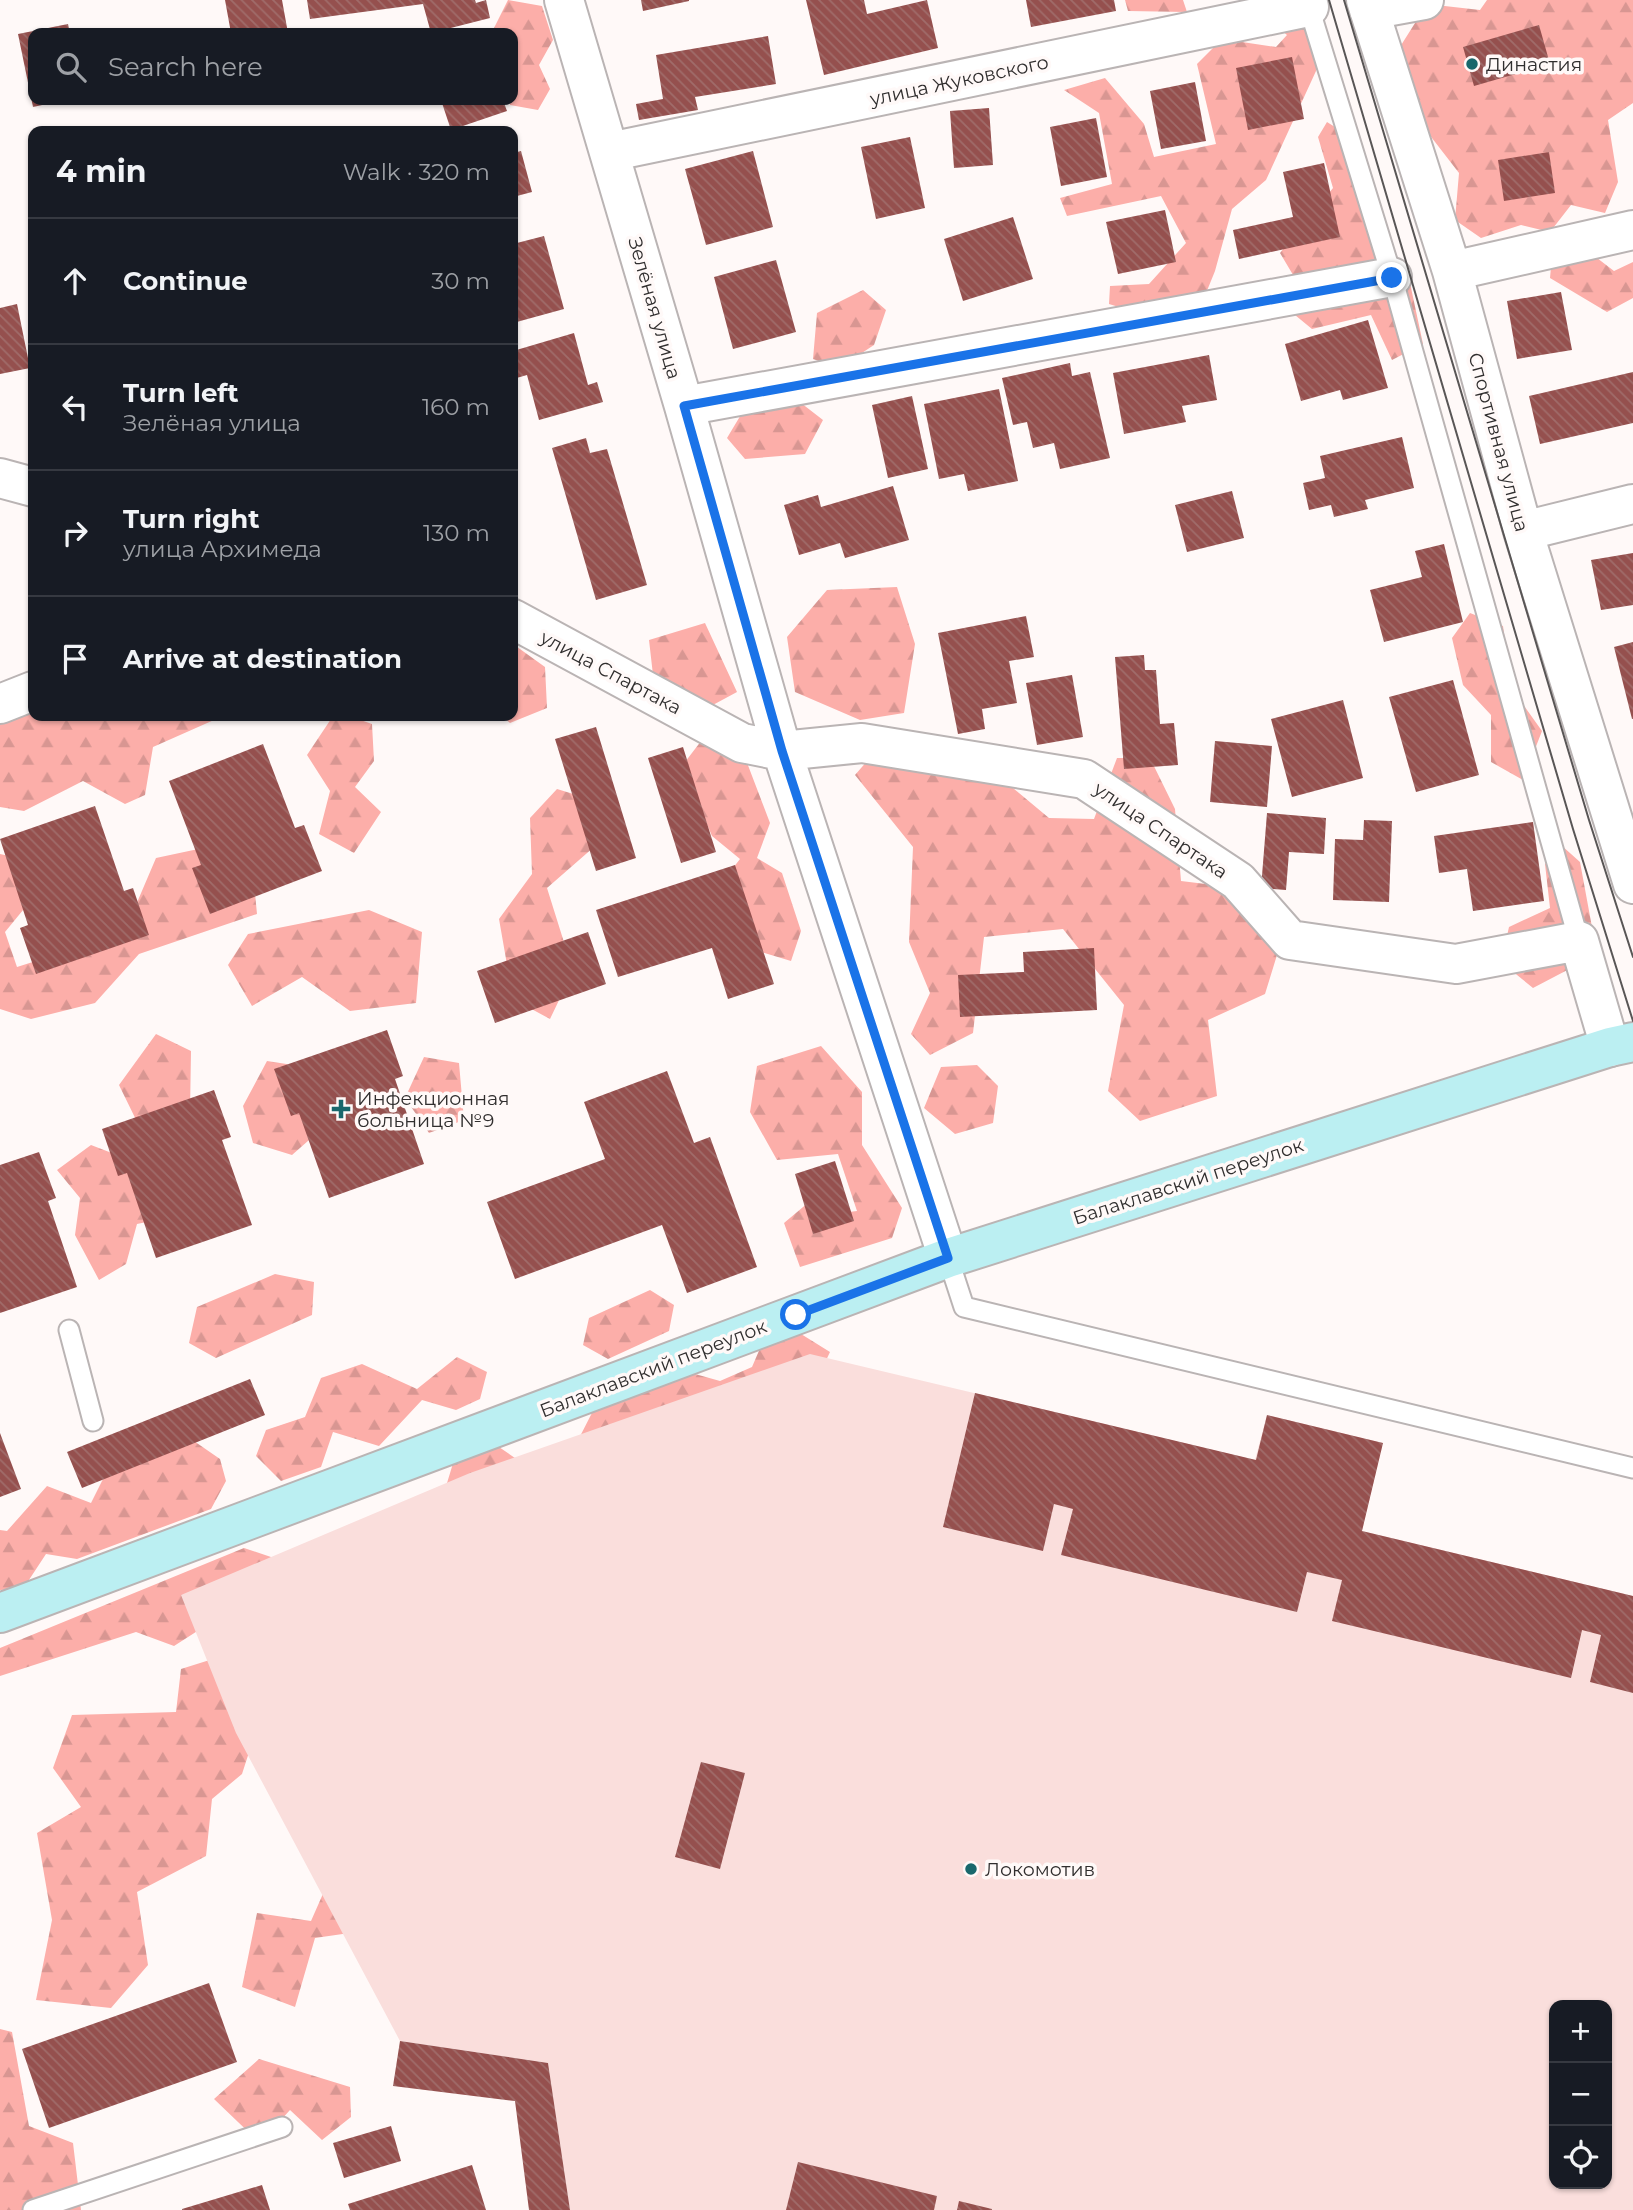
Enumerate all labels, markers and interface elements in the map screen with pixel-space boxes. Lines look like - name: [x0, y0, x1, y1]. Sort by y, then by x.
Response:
- search box: [28, 28, 518, 105]
- icon: search: [52, 48, 90, 86]
- street label: улица Жуковского: [867, 50, 1051, 111]
- text: Search here: [108, 51, 263, 83]
- place label: Династия: [1486, 53, 1582, 76]
- marker: Династия: [1464, 56, 1480, 72]
- text: 4 min: [56, 153, 146, 190]
- text: Walk · 320 m: [343, 158, 490, 186]
- street label: Зелёная улица: [623, 234, 686, 382]
- icon: ahead: [56, 262, 94, 300]
- route end: [1376, 262, 1407, 293]
- text: Continue: [123, 265, 248, 297]
- text: 30 m: [431, 267, 490, 295]
- street label: Спортивная улица: [1464, 350, 1533, 534]
- text: Turn left: [123, 377, 239, 409]
- icon: left: [56, 388, 94, 426]
- text: 160 m: [422, 393, 490, 421]
- text: Зелёная улица: [123, 409, 301, 437]
- text: Turn right: [123, 503, 259, 535]
- icon: right: [56, 514, 94, 552]
- text: 130 m: [423, 519, 490, 547]
- text: улица Архимеда: [123, 535, 322, 563]
- street label: улица Спартака: [535, 625, 685, 719]
- icon: arrive: [56, 640, 94, 678]
- text: Arrive at destination: [123, 643, 402, 675]
- street label: улица Спартака: [1089, 777, 1232, 884]
- place label: Инфекционная больница №9: [357, 1087, 510, 1132]
- marker: Инфекционная больница №9: [331, 1099, 351, 1119]
- street label: Балаклавский переулок: [1070, 1133, 1306, 1230]
- route start: [780, 1299, 811, 1330]
- street label: Балаклавский переулок: [537, 1315, 770, 1422]
- place label: Локомотив: [985, 1858, 1095, 1881]
- marker: Локомотив: [963, 1861, 979, 1877]
- map controls: [1549, 2000, 1612, 2189]
- button: +: [1549, 2000, 1612, 2063]
- button: −: [1549, 2063, 1612, 2126]
- button: locate: [1549, 2126, 1612, 2189]

